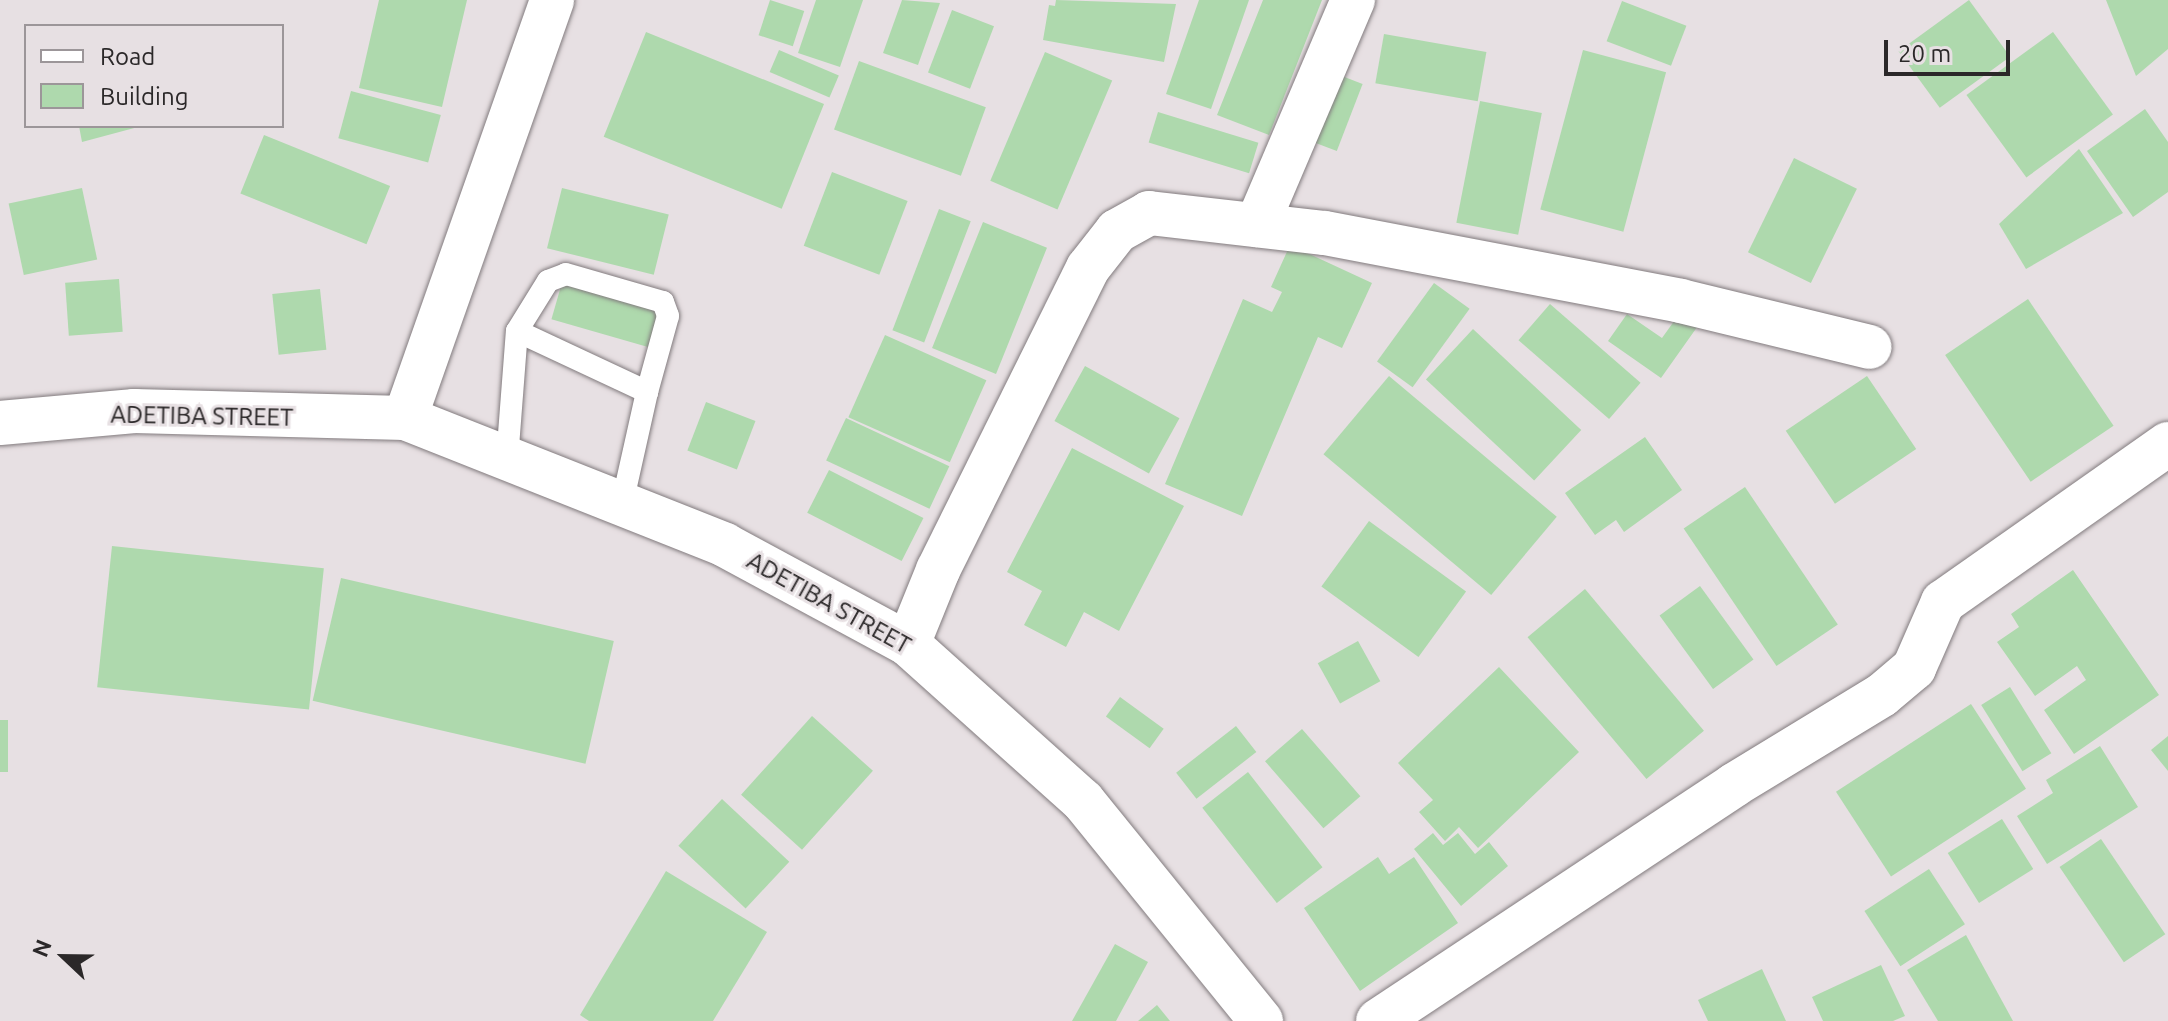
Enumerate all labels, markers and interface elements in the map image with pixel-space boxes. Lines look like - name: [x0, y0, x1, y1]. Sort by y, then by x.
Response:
- legend: [24, 24, 284, 128]
- scale bar: [1888, 24, 2014, 74]
- text: 20 m: [1898, 40, 1951, 67]
- text: Road: [100, 43, 155, 70]
- text: Building: [100, 83, 188, 110]
- street label: ADETIBA STREET: [110, 400, 294, 432]
- street label: ADETIBA STREET: [742, 546, 916, 660]
- north arrow: [24, 917, 104, 997]
- text: N: [27, 936, 56, 960]

